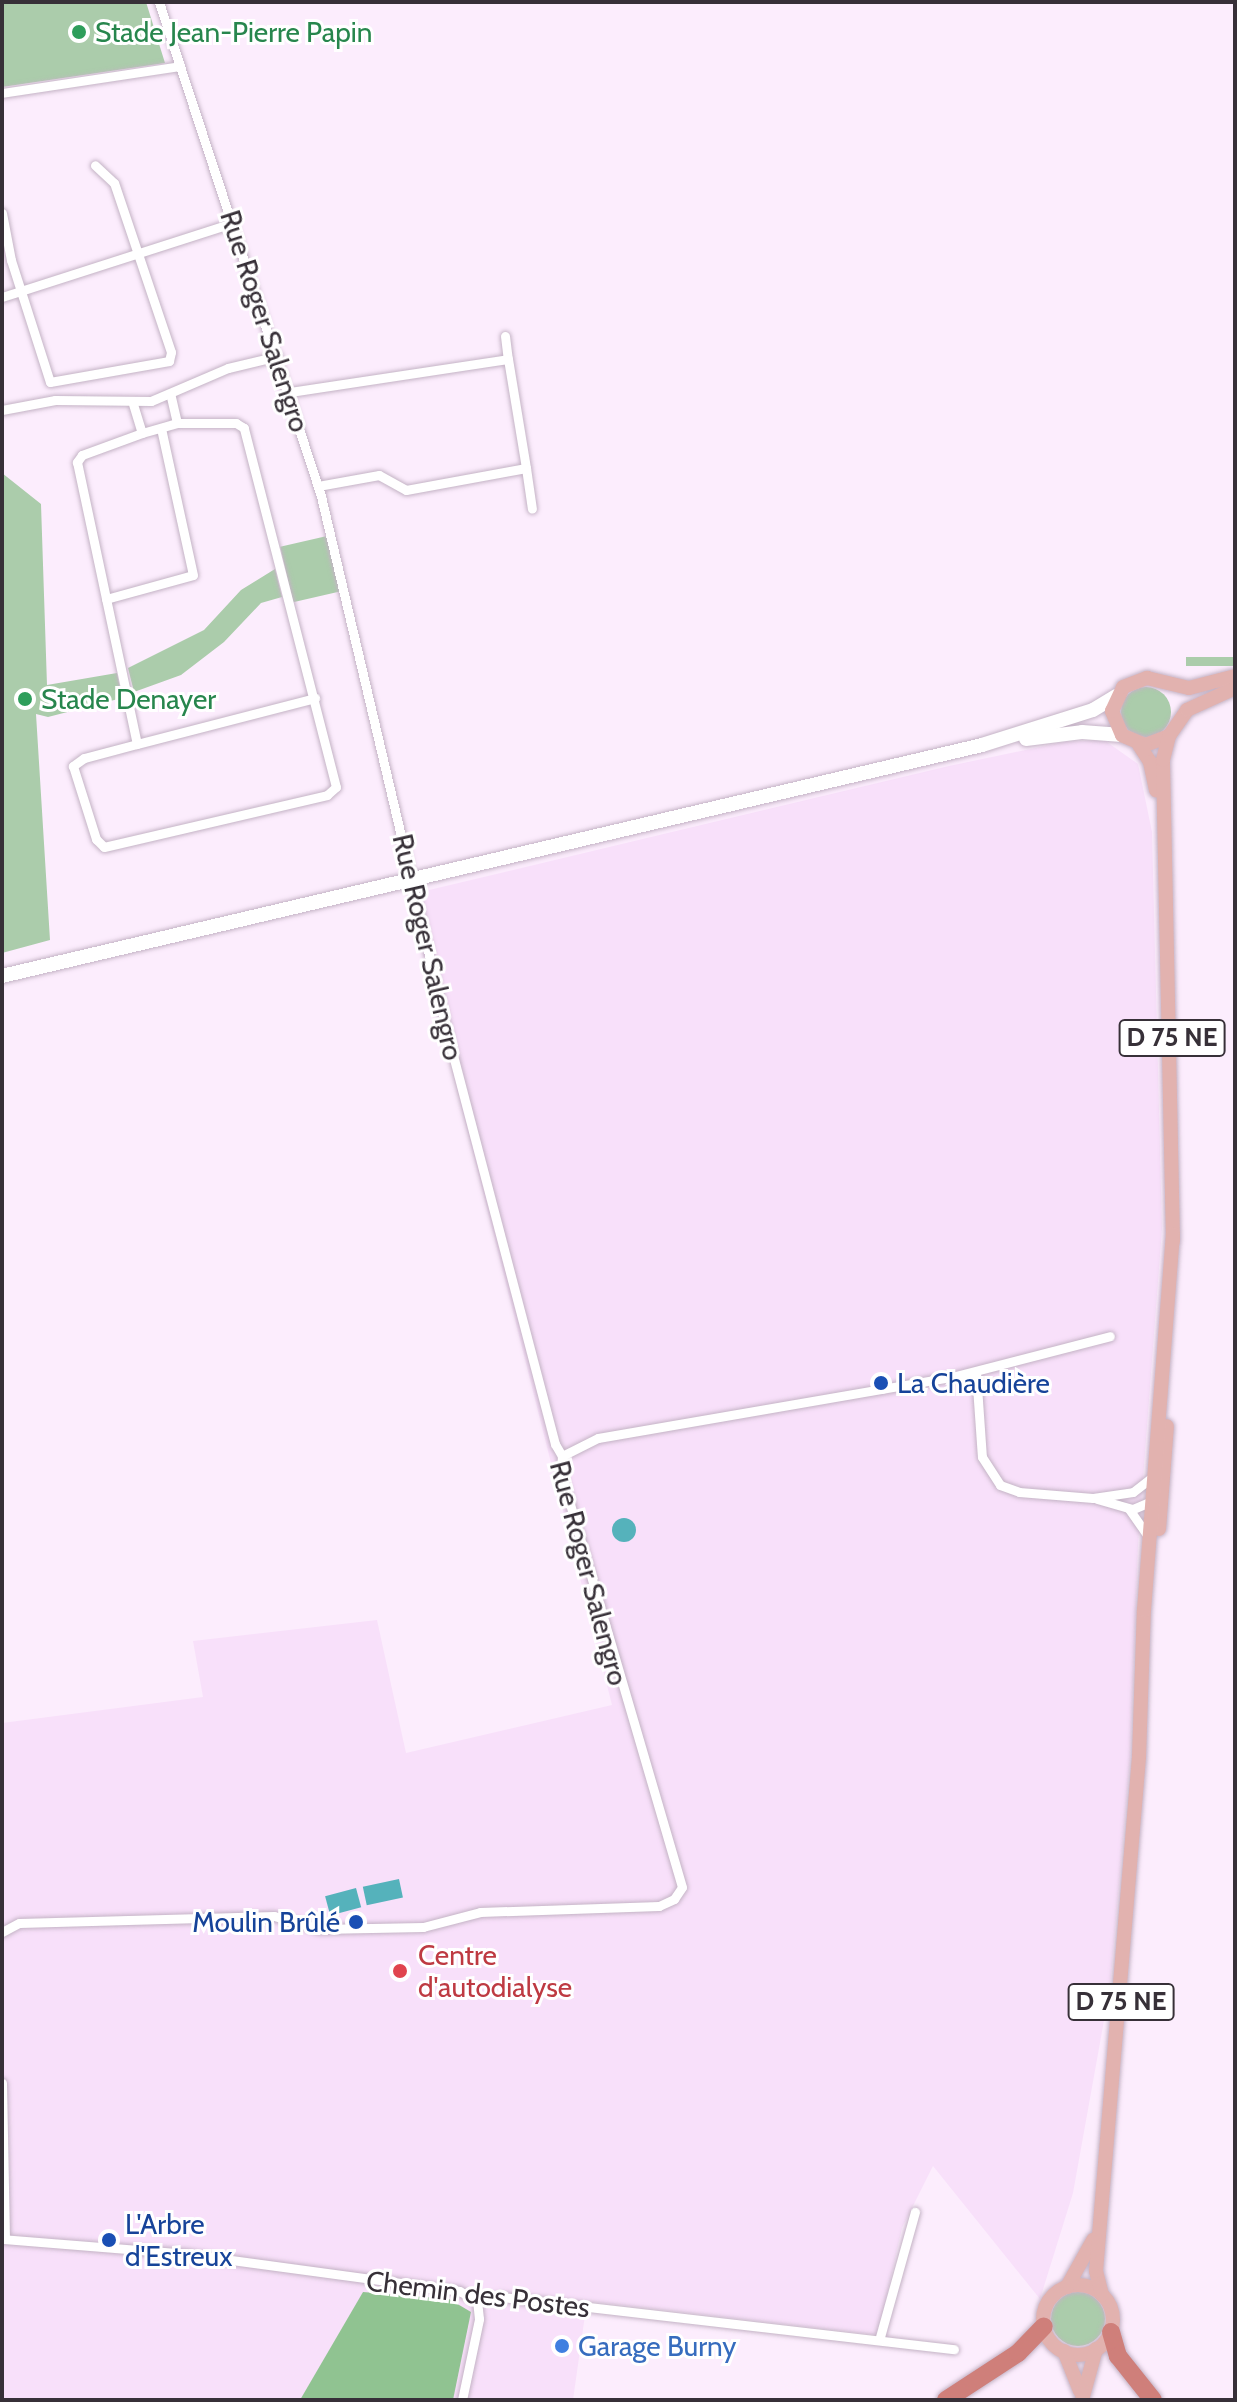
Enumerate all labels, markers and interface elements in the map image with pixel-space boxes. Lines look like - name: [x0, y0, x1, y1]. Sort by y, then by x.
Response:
- place label: Stade Jean-Pierre Papin: [95, 15, 372, 49]
- marker: Stade Jean-Pierre Papin: [70, 23, 88, 41]
- street label: Rue Roger Salengro: [213, 206, 317, 436]
- place label: Stade Denayer: [41, 682, 216, 716]
- marker: Stade Denayer: [16, 690, 34, 708]
- street label: Rue Roger Salengro: [386, 831, 470, 1063]
- road number: D 75 NE: [1118, 1016, 1226, 1060]
- place label: La Chaudière: [897, 1366, 1050, 1400]
- marker: La Chaudière: [872, 1374, 890, 1392]
- street label: Rue Roger Salengro: [543, 1457, 635, 1689]
- place label: Moulin Brûlé: [192, 1905, 340, 1939]
- marker: Moulin Brûlé: [347, 1913, 365, 1931]
- place label: Centre d'autodialyse: [418, 1938, 572, 2004]
- marker: Centre d'autodialyse: [389, 1960, 411, 1982]
- road number: D 75 NE: [1067, 1980, 1175, 2024]
- place label: L'Arbre d'Estreux: [125, 2207, 233, 2273]
- marker: L'Arbre d'Estreux: [100, 2231, 118, 2249]
- street label: Chemin des Postes: [364, 2264, 592, 2324]
- place label: Garage Burny: [578, 2329, 736, 2363]
- marker: Garage Burny: [553, 2337, 571, 2355]

